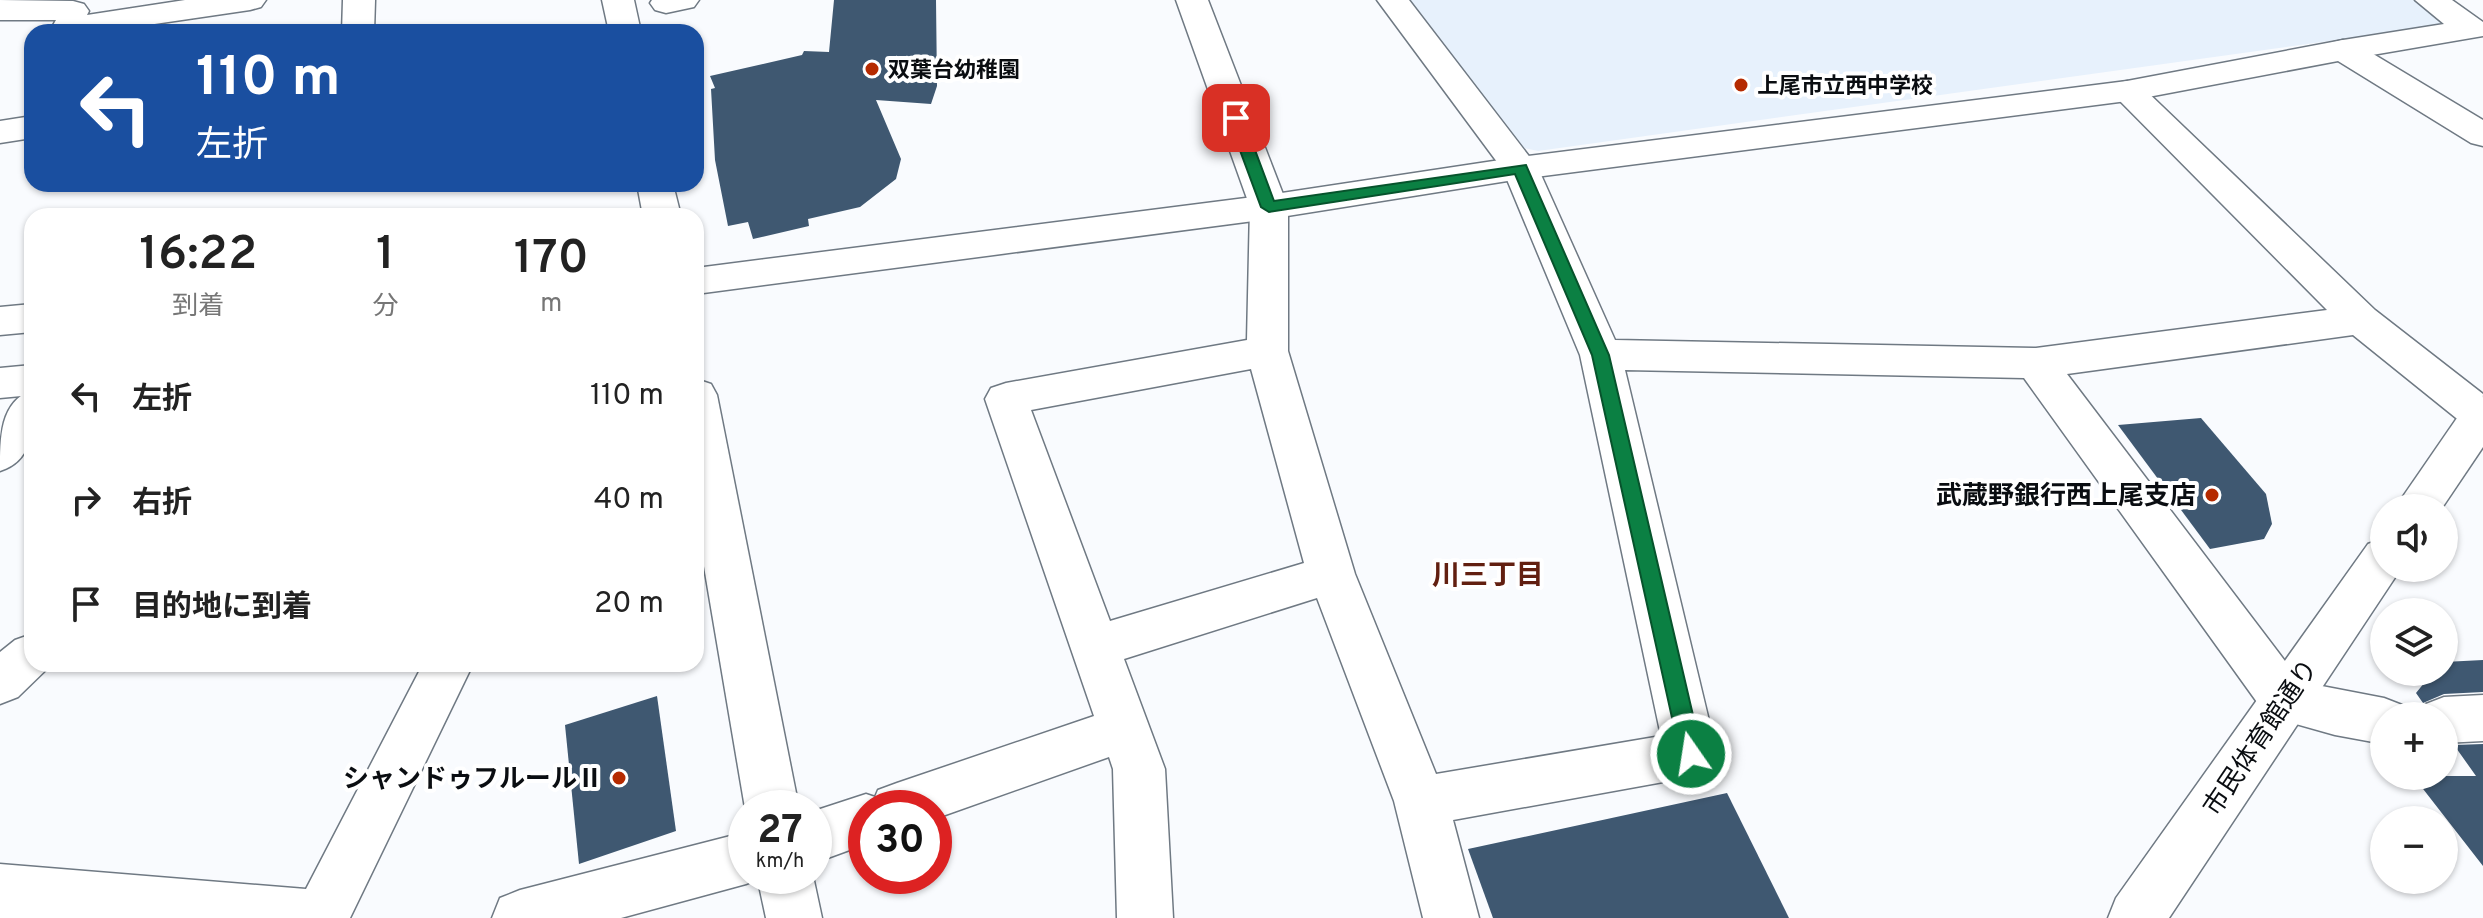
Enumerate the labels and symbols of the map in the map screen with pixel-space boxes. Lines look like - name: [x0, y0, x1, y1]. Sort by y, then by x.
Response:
- place label: 双葉台幼稚園: [888, 58, 1020, 85]
- marker: 双葉台幼稚園: [863, 60, 881, 78]
- place label: 上尾市立西中学校: [1757, 74, 1933, 101]
- marker: 上尾市立西中学校: [1732, 76, 1750, 94]
- pin: [1202, 84, 1270, 152]
- place label: 武蔵野銀行西上尾支店: [1936, 481, 2196, 514]
- marker: 武蔵野銀行西上尾支店: [2203, 486, 2221, 504]
- district label: 川三丁目: [1432, 559, 1544, 595]
- street label: 市民体育館通り: [2198, 654, 2327, 823]
- position arrow: [1649, 712, 1733, 796]
- place label: シャンドゥフルールⅡ: [343, 764, 603, 797]
- marker: シャンドゥフルールⅡ: [610, 769, 628, 787]
- speed limit sign: 30: [848, 790, 952, 894]

